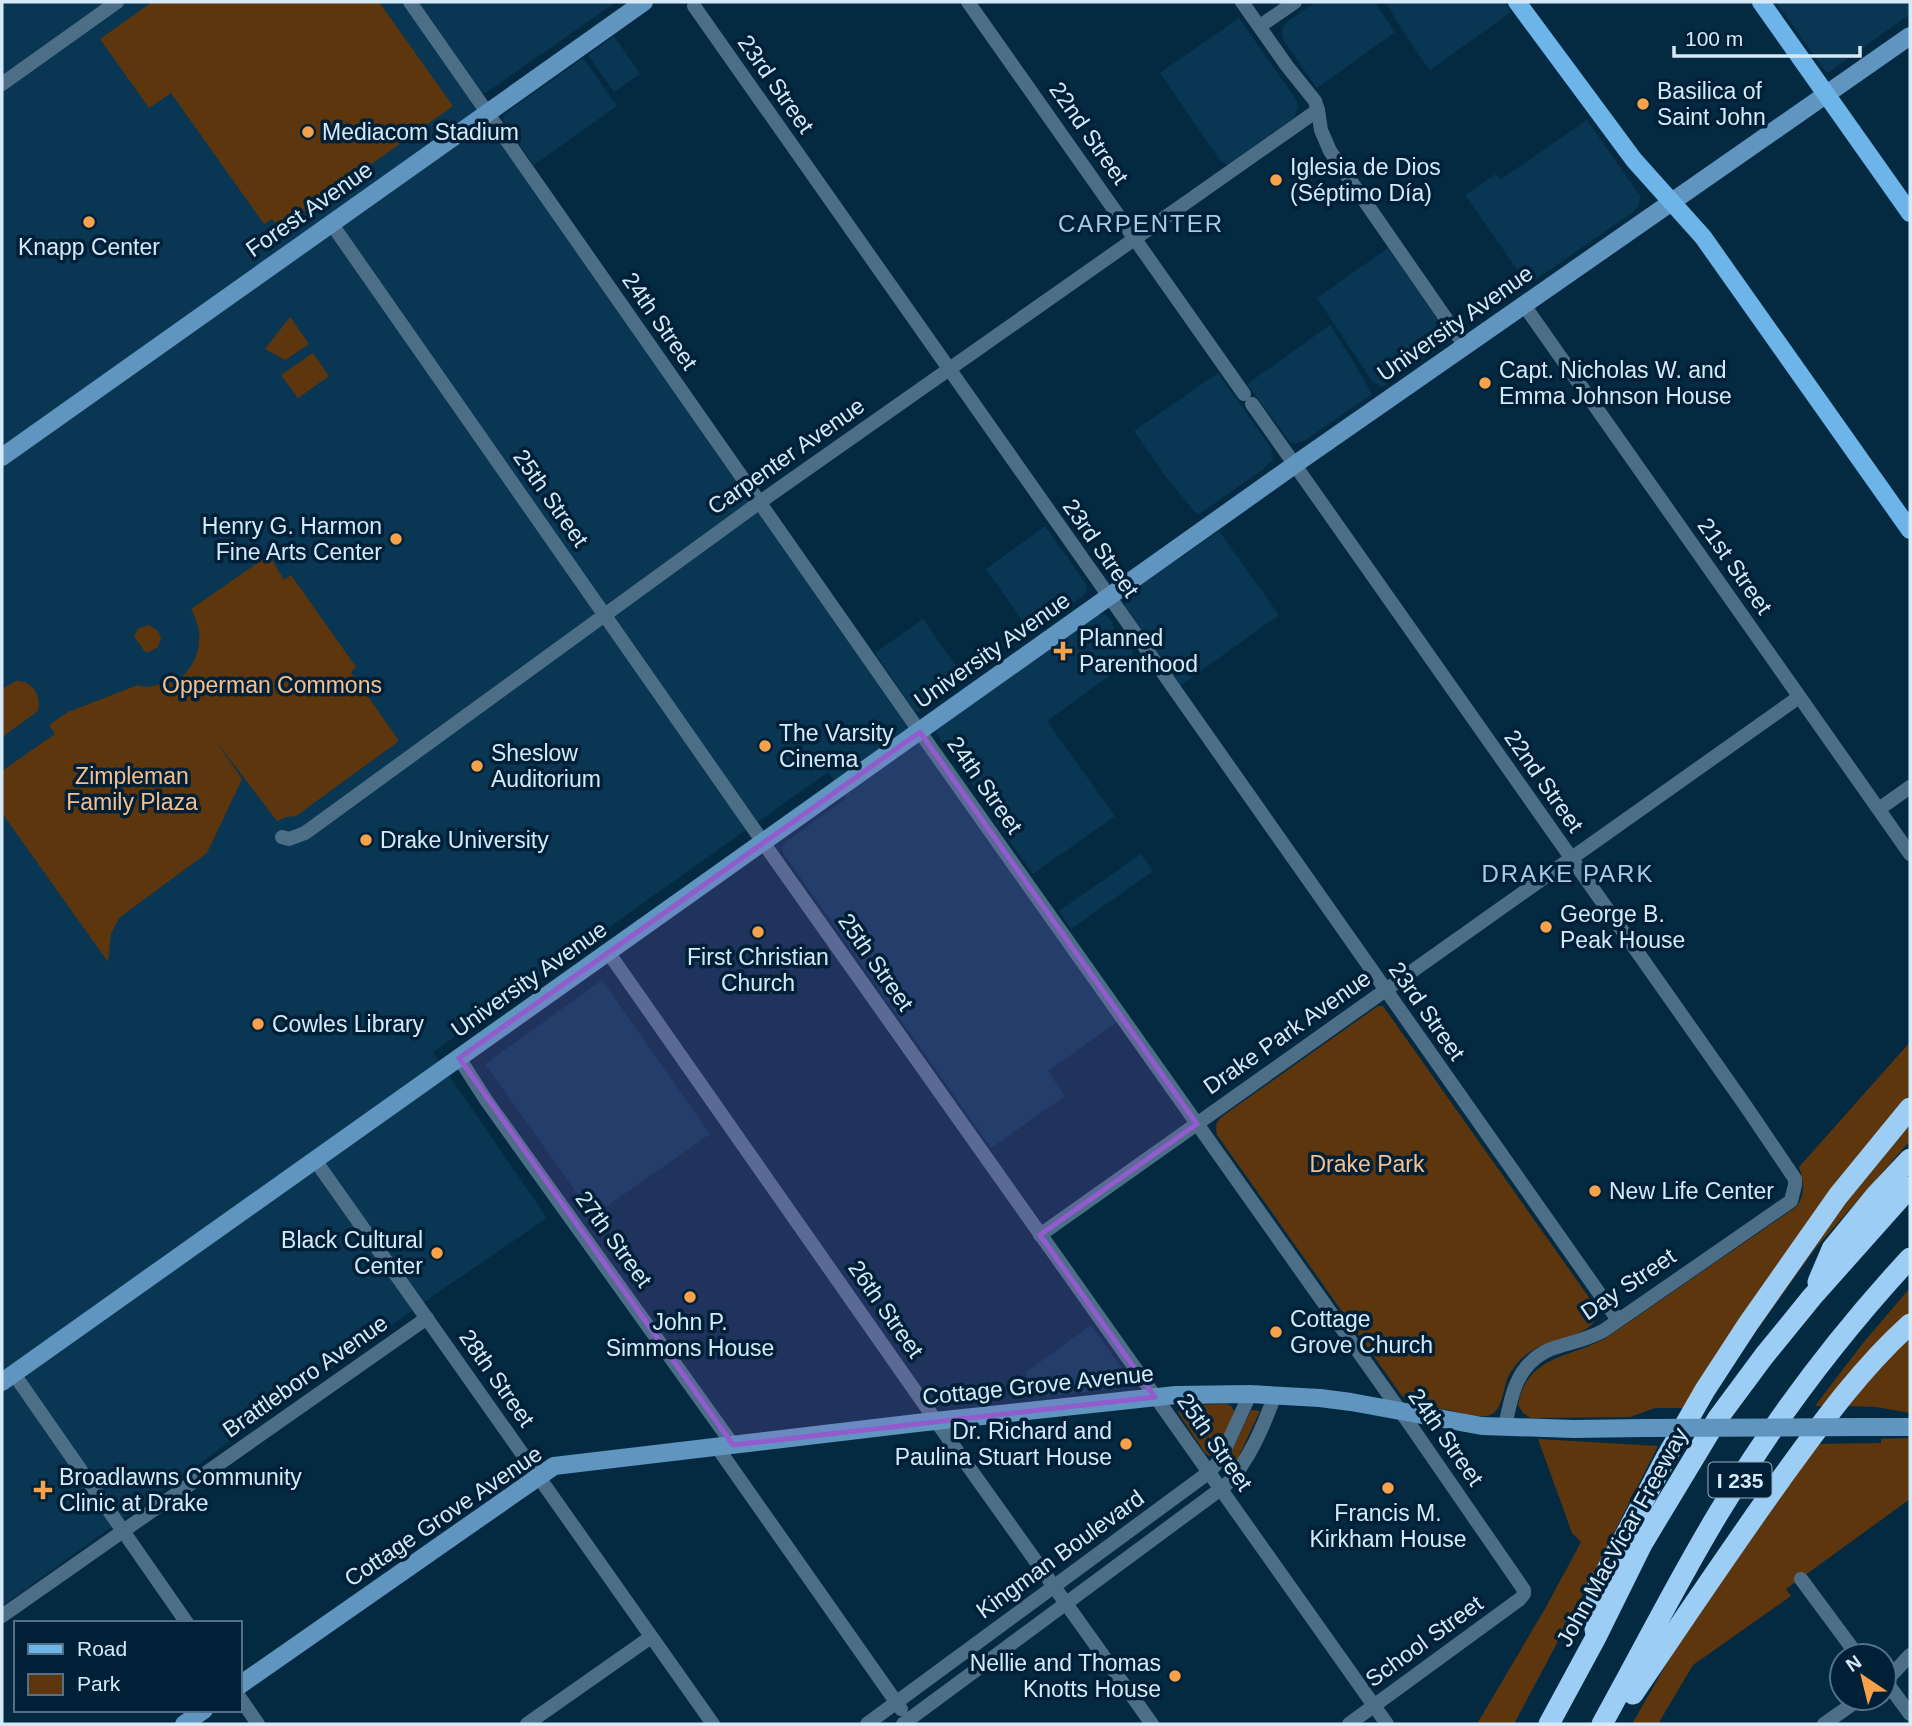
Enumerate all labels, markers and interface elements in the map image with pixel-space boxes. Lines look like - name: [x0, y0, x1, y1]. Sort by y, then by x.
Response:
- scale bar: [1674, 14, 1860, 58]
- text: 100 m: [1685, 27, 1743, 50]
- street label: 23rd Street: [733, 30, 820, 139]
- street label: 22nd Street: [1044, 77, 1134, 190]
- place label: Basilica of Saint John: [1657, 78, 1766, 130]
- marker: Basilica of Saint John: [1635, 96, 1651, 112]
- place label: Mediacom Stadium: [322, 119, 519, 145]
- marker: Mediacom Stadium: [300, 124, 316, 140]
- place label: Iglesia de Dios (Séptimo Día): [1290, 154, 1441, 206]
- street label: Forest Avenue: [241, 156, 377, 262]
- marker: Iglesia de Dios (Séptimo Día): [1268, 172, 1284, 188]
- district label: CARPENTER: [1058, 210, 1224, 237]
- marker: Knapp Center: [81, 214, 97, 230]
- place label: Knapp Center: [18, 234, 160, 260]
- street label: University Avenue: [1372, 260, 1538, 386]
- street label: 24th Street: [617, 267, 703, 375]
- place label: Capt. Nicholas W. and Emma Johnson House: [1499, 357, 1732, 409]
- marker: Capt. Nicholas W. and Emma Johnson House: [1477, 375, 1493, 391]
- street label: Carpenter Avenue: [703, 392, 869, 520]
- street label: 25th Street: [508, 444, 594, 552]
- street label: 23rd Street: [1058, 494, 1145, 603]
- place label: Henry G. Harmon Fine Arts Center: [202, 513, 382, 565]
- street label: 21st Street: [1692, 513, 1778, 620]
- marker: Henry G. Harmon Fine Arts Center: [388, 531, 404, 547]
- street label: University Avenue: [909, 587, 1075, 713]
- place label: Planned Parenthood: [1079, 625, 1198, 677]
- marker: Planned Parenthood: [1053, 641, 1073, 661]
- park label: Opperman Commons: [162, 672, 382, 698]
- place label: The Varsity Cinema: [779, 720, 894, 772]
- street label: 22nd Street: [1499, 725, 1589, 838]
- street label: 24th Street: [942, 731, 1028, 839]
- marker: The Varsity Cinema: [757, 738, 773, 754]
- place label: Sheslow Auditorium: [491, 740, 601, 792]
- marker: Sheslow Auditorium: [469, 758, 485, 774]
- park label: Zimpleman Family Plaza: [66, 763, 198, 815]
- place label: Drake University: [380, 827, 549, 853]
- marker: Drake University: [358, 832, 374, 848]
- district label: DRAKE PARK: [1482, 860, 1654, 887]
- place label: George B. Peak House: [1560, 901, 1685, 953]
- street label: 25th Street: [833, 908, 919, 1016]
- street label: University Avenue: [446, 916, 612, 1042]
- marker: George B. Peak House: [1538, 919, 1554, 935]
- marker: First Christian Church: [750, 924, 766, 940]
- place label: First Christian Church: [687, 944, 829, 996]
- street label: 23rd Street: [1384, 957, 1471, 1066]
- street label: Drake Park Avenue: [1199, 965, 1375, 1099]
- place label: Cowles Library: [272, 1011, 425, 1037]
- marker: Cowles Library: [250, 1016, 266, 1032]
- park label: Drake Park: [1309, 1151, 1425, 1177]
- place label: New Life Center: [1609, 1178, 1774, 1204]
- marker: New Life Center: [1587, 1183, 1603, 1199]
- street label: 27th Street: [570, 1186, 658, 1293]
- place label: Black Cultural Center: [281, 1227, 423, 1279]
- street label: Day Street: [1576, 1243, 1681, 1325]
- marker: Black Cultural Center: [429, 1245, 445, 1261]
- street label: 26th Street: [843, 1255, 929, 1363]
- marker: John P. Simmons House: [682, 1289, 698, 1305]
- place label: Cottage Grove Church: [1290, 1306, 1433, 1358]
- street label: Brattleboro Avenue: [218, 1309, 392, 1443]
- place label: John P. Simmons House: [606, 1309, 774, 1361]
- street label: 28th Street: [454, 1324, 540, 1432]
- marker: Cottage Grove Church: [1268, 1324, 1284, 1340]
- street label: Cottage Grove Avenue: [921, 1360, 1155, 1410]
- street label: 24th Street: [1403, 1383, 1489, 1491]
- street label: 25th Street: [1172, 1388, 1258, 1496]
- place label: Dr. Richard and Paulina Stuart House: [895, 1418, 1112, 1470]
- street label: John MacVicar Freeway: [1551, 1423, 1693, 1651]
- marker: Dr. Richard and Paulina Stuart House: [1118, 1436, 1134, 1452]
- street label: Cottage Grove Avenue: [339, 1440, 547, 1592]
- road number: I 235: [1708, 1462, 1772, 1498]
- place label: Broadlawns Community Clinic at Drake: [59, 1464, 302, 1516]
- marker: Broadlawns Community Clinic at Drake: [33, 1480, 53, 1500]
- marker: Francis M. Kirkham House: [1380, 1480, 1396, 1496]
- street label: Kingman Boulevard: [971, 1484, 1149, 1624]
- place label: Francis M. Kirkham House: [1309, 1500, 1467, 1552]
- street label: School Street: [1360, 1590, 1488, 1692]
- legend: [14, 1621, 242, 1712]
- text: Road: [77, 1637, 127, 1660]
- north arrow: [1828, 1642, 1898, 1712]
- place label: Nellie and Thomas Knotts House: [970, 1650, 1161, 1702]
- text: N: [1842, 1651, 1865, 1676]
- marker: Nellie and Thomas Knotts House: [1167, 1668, 1183, 1684]
- text: Park: [77, 1672, 121, 1695]

